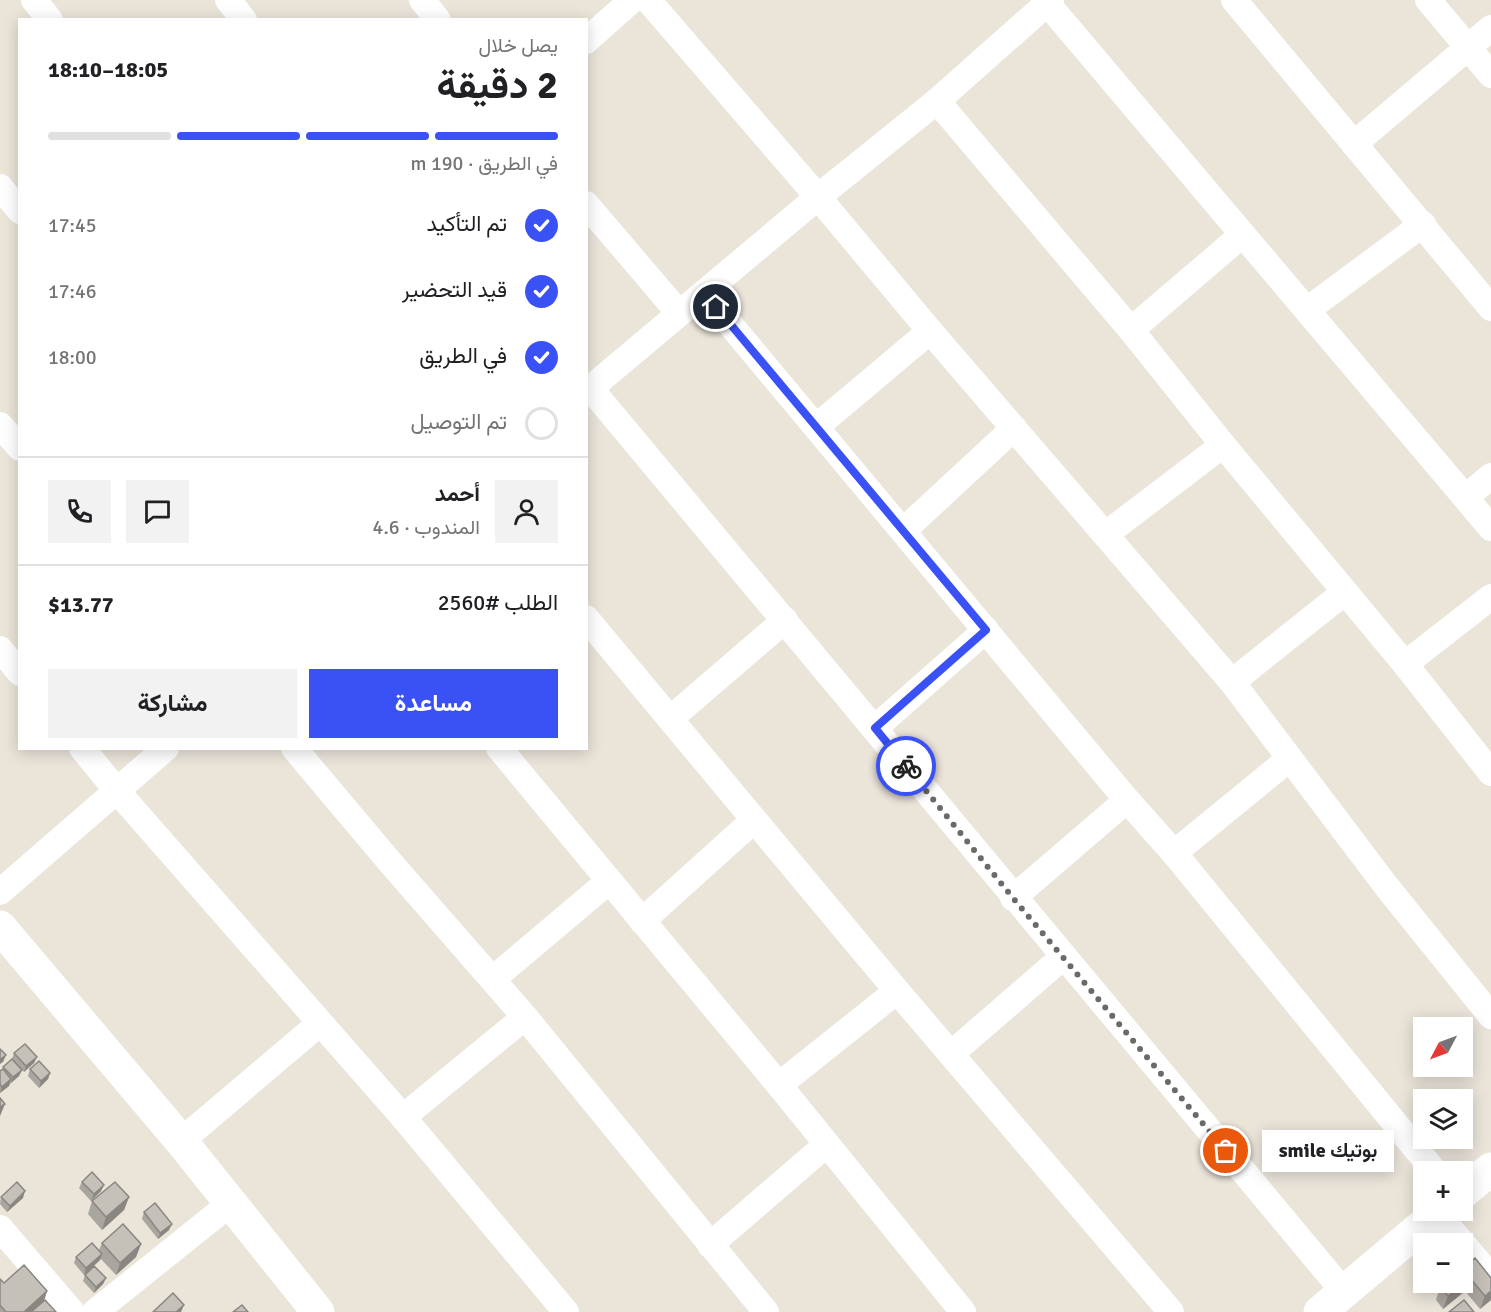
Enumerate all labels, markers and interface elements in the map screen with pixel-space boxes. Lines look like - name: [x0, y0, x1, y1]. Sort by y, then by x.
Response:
- text: يصل خلال: [479, 33, 558, 58]
- text: 18:05–18:10: [48, 56, 168, 83]
- text: 2 دقيقة: [436, 61, 558, 109]
- text: في الطريق · 190 m: [411, 151, 558, 176]
- icon: check: [525, 209, 558, 242]
- text: تم التأكيد: [426, 210, 507, 237]
- text: 17:45: [48, 213, 97, 238]
- icon: check: [525, 275, 558, 308]
- text: قيد التحضير: [402, 276, 507, 303]
- text: 17:46: [48, 279, 97, 304]
- pin: [690, 281, 741, 332]
- icon: home: [699, 290, 732, 323]
- icon: check: [525, 341, 558, 374]
- text: في الطريق: [419, 342, 507, 369]
- text: 18:00: [48, 345, 97, 370]
- text: تم التوصيل: [410, 408, 507, 435]
- button: phone: [48, 480, 111, 543]
- button: chat: [126, 480, 189, 543]
- text: أحمد: [435, 480, 480, 507]
- button: person: [495, 480, 558, 543]
- text: المندوب · 4.6: [373, 515, 480, 540]
- text: الطلب #2560: [438, 589, 558, 616]
- text: $13.77: [48, 591, 114, 618]
- button: مشاركة: [48, 669, 297, 738]
- button: مساعدة: [309, 669, 558, 738]
- courier: [876, 736, 936, 796]
- icon: bike: [890, 750, 923, 783]
- north arrow: [1413, 1017, 1473, 1077]
- map controls: [1413, 1017, 1473, 1293]
- button: layers: [1413, 1089, 1473, 1149]
- pin: [1200, 1125, 1251, 1176]
- callout: بوتيك smile: [1262, 1130, 1394, 1172]
- icon: bag: [1209, 1134, 1242, 1167]
- text: بوتيك smile: [1279, 1138, 1377, 1163]
- button: +: [1413, 1161, 1473, 1221]
- button: −: [1413, 1233, 1473, 1293]

